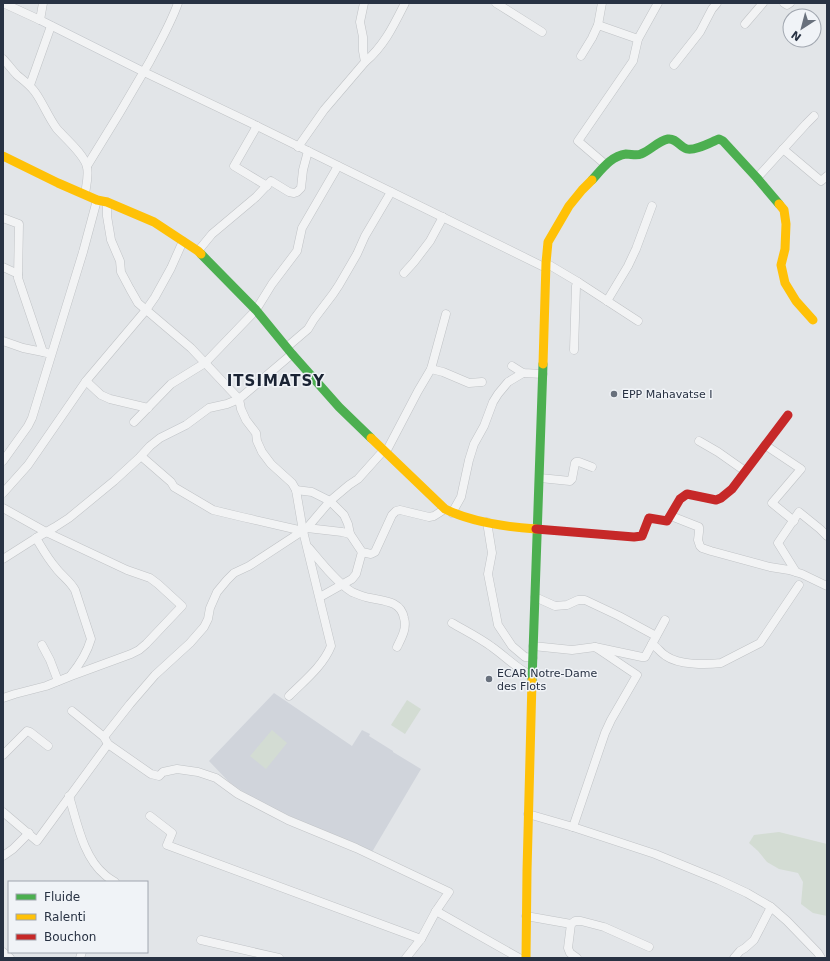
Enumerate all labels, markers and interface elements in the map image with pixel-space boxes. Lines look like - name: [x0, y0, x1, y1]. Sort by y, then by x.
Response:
- north arrow: [782, 8, 822, 48]
- text: N: [789, 28, 804, 44]
- district label: ITSIMATSY: [227, 372, 325, 390]
- place label: EPP Mahavatse I: [622, 388, 712, 401]
- marker: EPP Mahavatse I: [609, 389, 619, 399]
- place label: ECAR Notre-Dame des Flots: [497, 667, 598, 693]
- marker: ECAR Notre-Dame des Flots: [484, 674, 494, 684]
- legend: [8, 881, 148, 953]
- text: Fluide: [44, 890, 80, 904]
- text: Ralenti: [44, 910, 86, 924]
- text: Bouchon: [44, 930, 96, 944]

